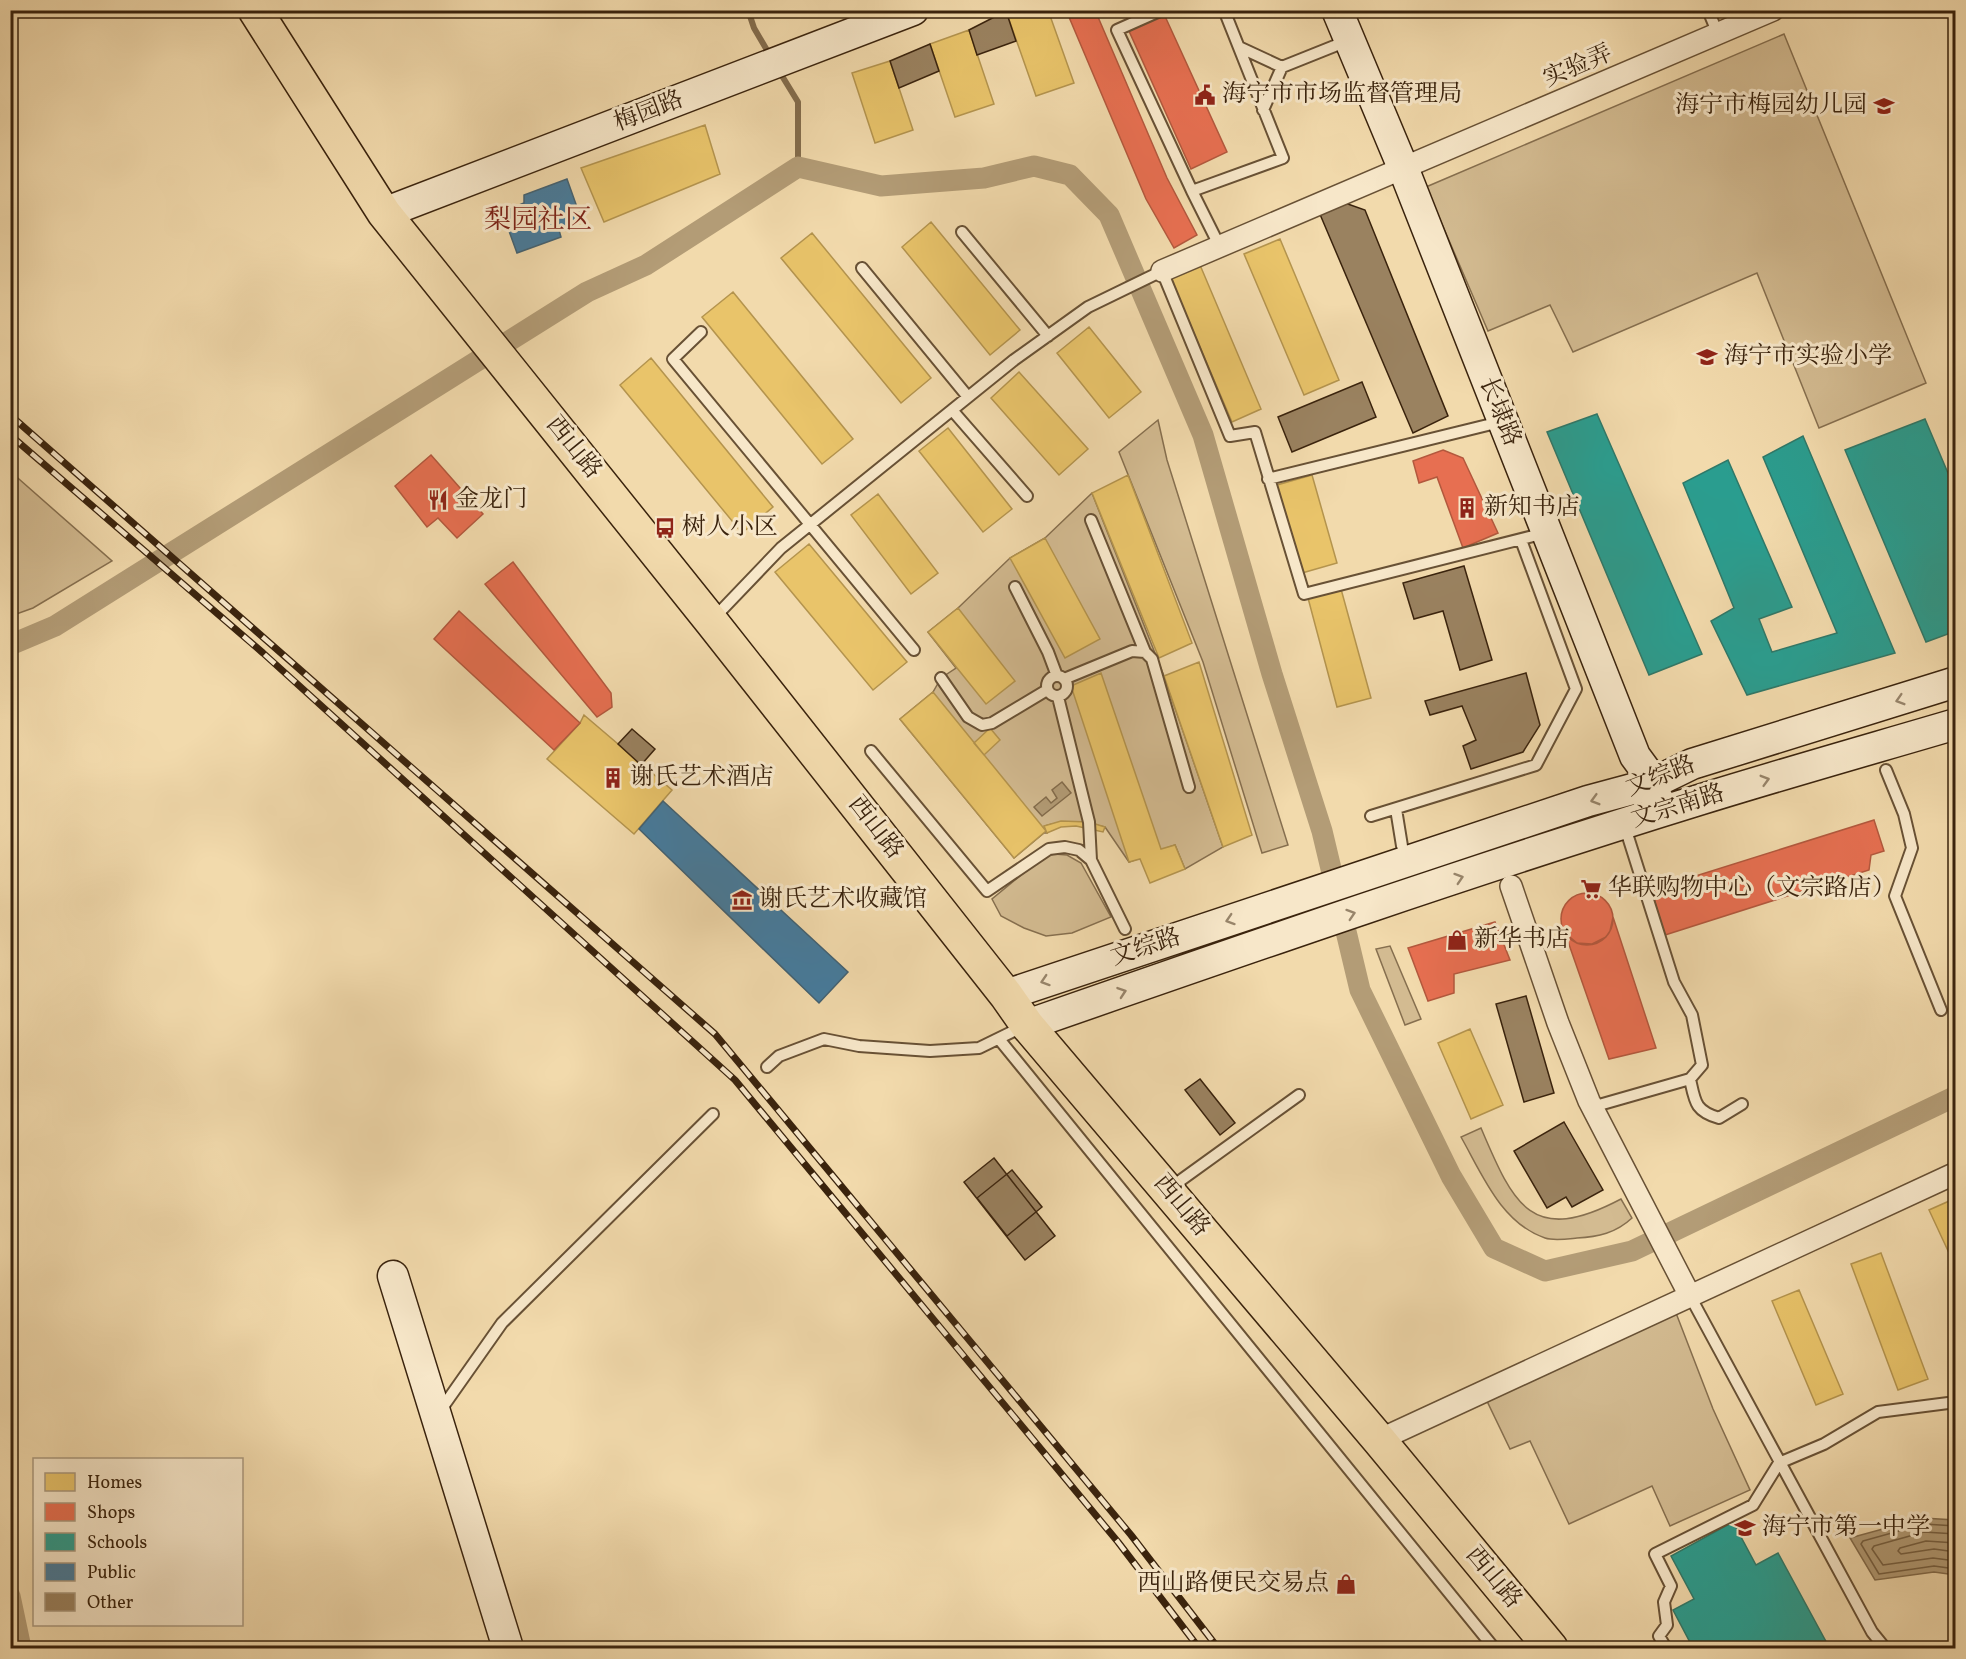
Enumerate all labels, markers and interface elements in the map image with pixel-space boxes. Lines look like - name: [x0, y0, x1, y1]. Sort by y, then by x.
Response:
- street label: 实验弄: [1538, 37, 1618, 97]
- place label: 海宁市市场监督管理局: [1222, 78, 1462, 112]
- street label: 梅园路: [609, 83, 689, 141]
- public building icon: 海宁市市场监督管理局: [1193, 83, 1217, 107]
- place label: 海宁市梅园幼儿园: [1675, 89, 1867, 123]
- school or university icon: 海宁市梅园幼儿园: [1872, 94, 1896, 118]
- district label: 梨园社区: [484, 202, 592, 240]
- place label: 海宁市实验小学: [1724, 340, 1892, 374]
- school or university icon: 海宁市实验小学: [1695, 345, 1719, 369]
- street label: 长埭路: [1470, 372, 1528, 452]
- street label: 西山路: [537, 409, 609, 487]
- place label: 金龙门: [455, 483, 527, 517]
- restaurant icon: 金龙门: [426, 488, 450, 512]
- place label: 新知书店: [1484, 491, 1580, 525]
- building icon: 新知书店: [1455, 496, 1479, 520]
- place label: 树人小区: [682, 511, 778, 545]
- bus stop icon: 树人小区: [653, 516, 677, 540]
- one-way arrow: [1895, 692, 1906, 705]
- street label: 文综路: [1621, 748, 1701, 806]
- place label: 谢氏艺术酒店: [630, 761, 774, 795]
- building icon: 谢氏艺术酒店: [601, 766, 625, 790]
- one-way arrow: [1760, 775, 1770, 788]
- street label: 文宗南路: [1627, 777, 1729, 837]
- street label: 西山路: [839, 789, 911, 867]
- one-way arrow: [1590, 792, 1600, 805]
- place label: 华联购物中心（文宗路店）: [1608, 872, 1896, 906]
- one-way arrow: [1453, 873, 1464, 885]
- supermarket icon: 华联购物中心（文宗路店）: [1579, 877, 1603, 901]
- place label: 谢氏艺术收藏馆: [759, 883, 927, 917]
- museum icon: 谢氏艺术收藏馆: [730, 888, 754, 912]
- one-way arrow: [1345, 909, 1356, 921]
- one-way arrow: [1225, 913, 1236, 925]
- street label: 文综路: [1107, 921, 1185, 975]
- place label: 新华书店: [1474, 923, 1570, 957]
- shop icon: 新华书店: [1445, 928, 1469, 952]
- one-way arrow: [1040, 974, 1051, 987]
- one-way arrow: [1116, 986, 1127, 999]
- street label: 西山路: [1145, 1167, 1217, 1245]
- legend: [33, 1458, 243, 1626]
- text: Homes: [87, 1471, 142, 1496]
- text: Shops: [87, 1501, 135, 1526]
- place label: 海宁市第一中学: [1762, 1511, 1930, 1545]
- school or university icon: 海宁市第一中学: [1733, 1516, 1757, 1540]
- text: Schools: [87, 1531, 147, 1556]
- street label: 西山路: [1457, 1539, 1529, 1617]
- text: Public: [87, 1561, 136, 1586]
- place label: 西山路便民交易点: [1137, 1567, 1329, 1601]
- shop icon: 西山路便民交易点: [1334, 1572, 1358, 1596]
- text: Other: [87, 1591, 134, 1616]

